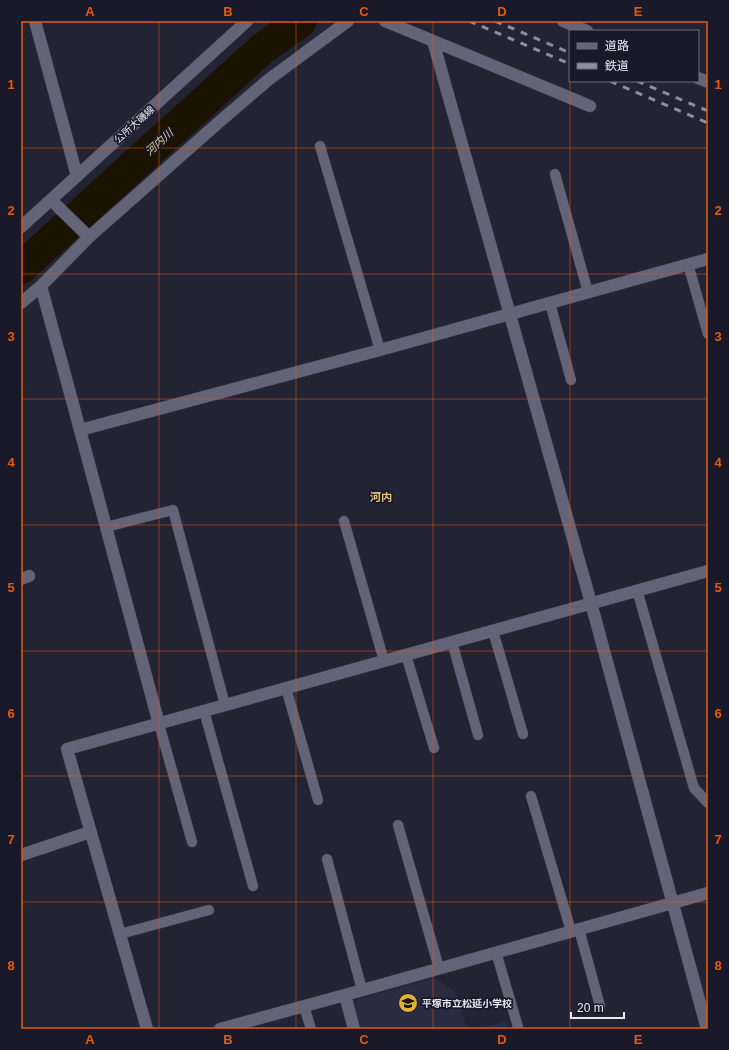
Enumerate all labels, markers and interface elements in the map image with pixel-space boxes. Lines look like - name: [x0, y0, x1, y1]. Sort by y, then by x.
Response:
- text: A: [85, 4, 95, 19]
- text: B: [223, 4, 233, 19]
- text: C: [359, 4, 369, 19]
- text: D: [497, 4, 507, 19]
- text: E: [634, 4, 643, 19]
- legend: [569, 30, 699, 82]
- text: 道路: [605, 39, 629, 53]
- text: 鉄道: [605, 59, 629, 73]
- text: 1: [7, 77, 15, 92]
- text: 1: [714, 77, 722, 92]
- street label: 公所大磯線: [112, 104, 157, 145]
- water label: 河内川: [143, 126, 176, 157]
- text: 2: [7, 203, 15, 218]
- text: 2: [714, 203, 722, 218]
- text: 3: [7, 329, 15, 344]
- text: 3: [714, 329, 722, 344]
- text: 4: [7, 455, 15, 470]
- text: 4: [714, 455, 722, 470]
- district label: 河内: [370, 491, 392, 503]
- text: 5: [7, 580, 15, 595]
- text: 5: [714, 580, 722, 595]
- text: 6: [7, 706, 15, 721]
- text: 6: [714, 706, 722, 721]
- text: 7: [7, 832, 15, 847]
- text: 7: [714, 832, 722, 847]
- text: 8: [7, 958, 15, 973]
- text: 8: [714, 958, 722, 973]
- school or university icon: 平塚市立松延小学校: [397, 992, 419, 1014]
- scale bar: [571, 994, 624, 1020]
- place label: 平塚市立松延小学校: [422, 998, 512, 1009]
- text: 20 m: [577, 1001, 604, 1015]
- text: A: [85, 1032, 95, 1047]
- text: B: [223, 1032, 233, 1047]
- text: C: [359, 1032, 369, 1047]
- text: D: [497, 1032, 507, 1047]
- text: E: [634, 1032, 643, 1047]

